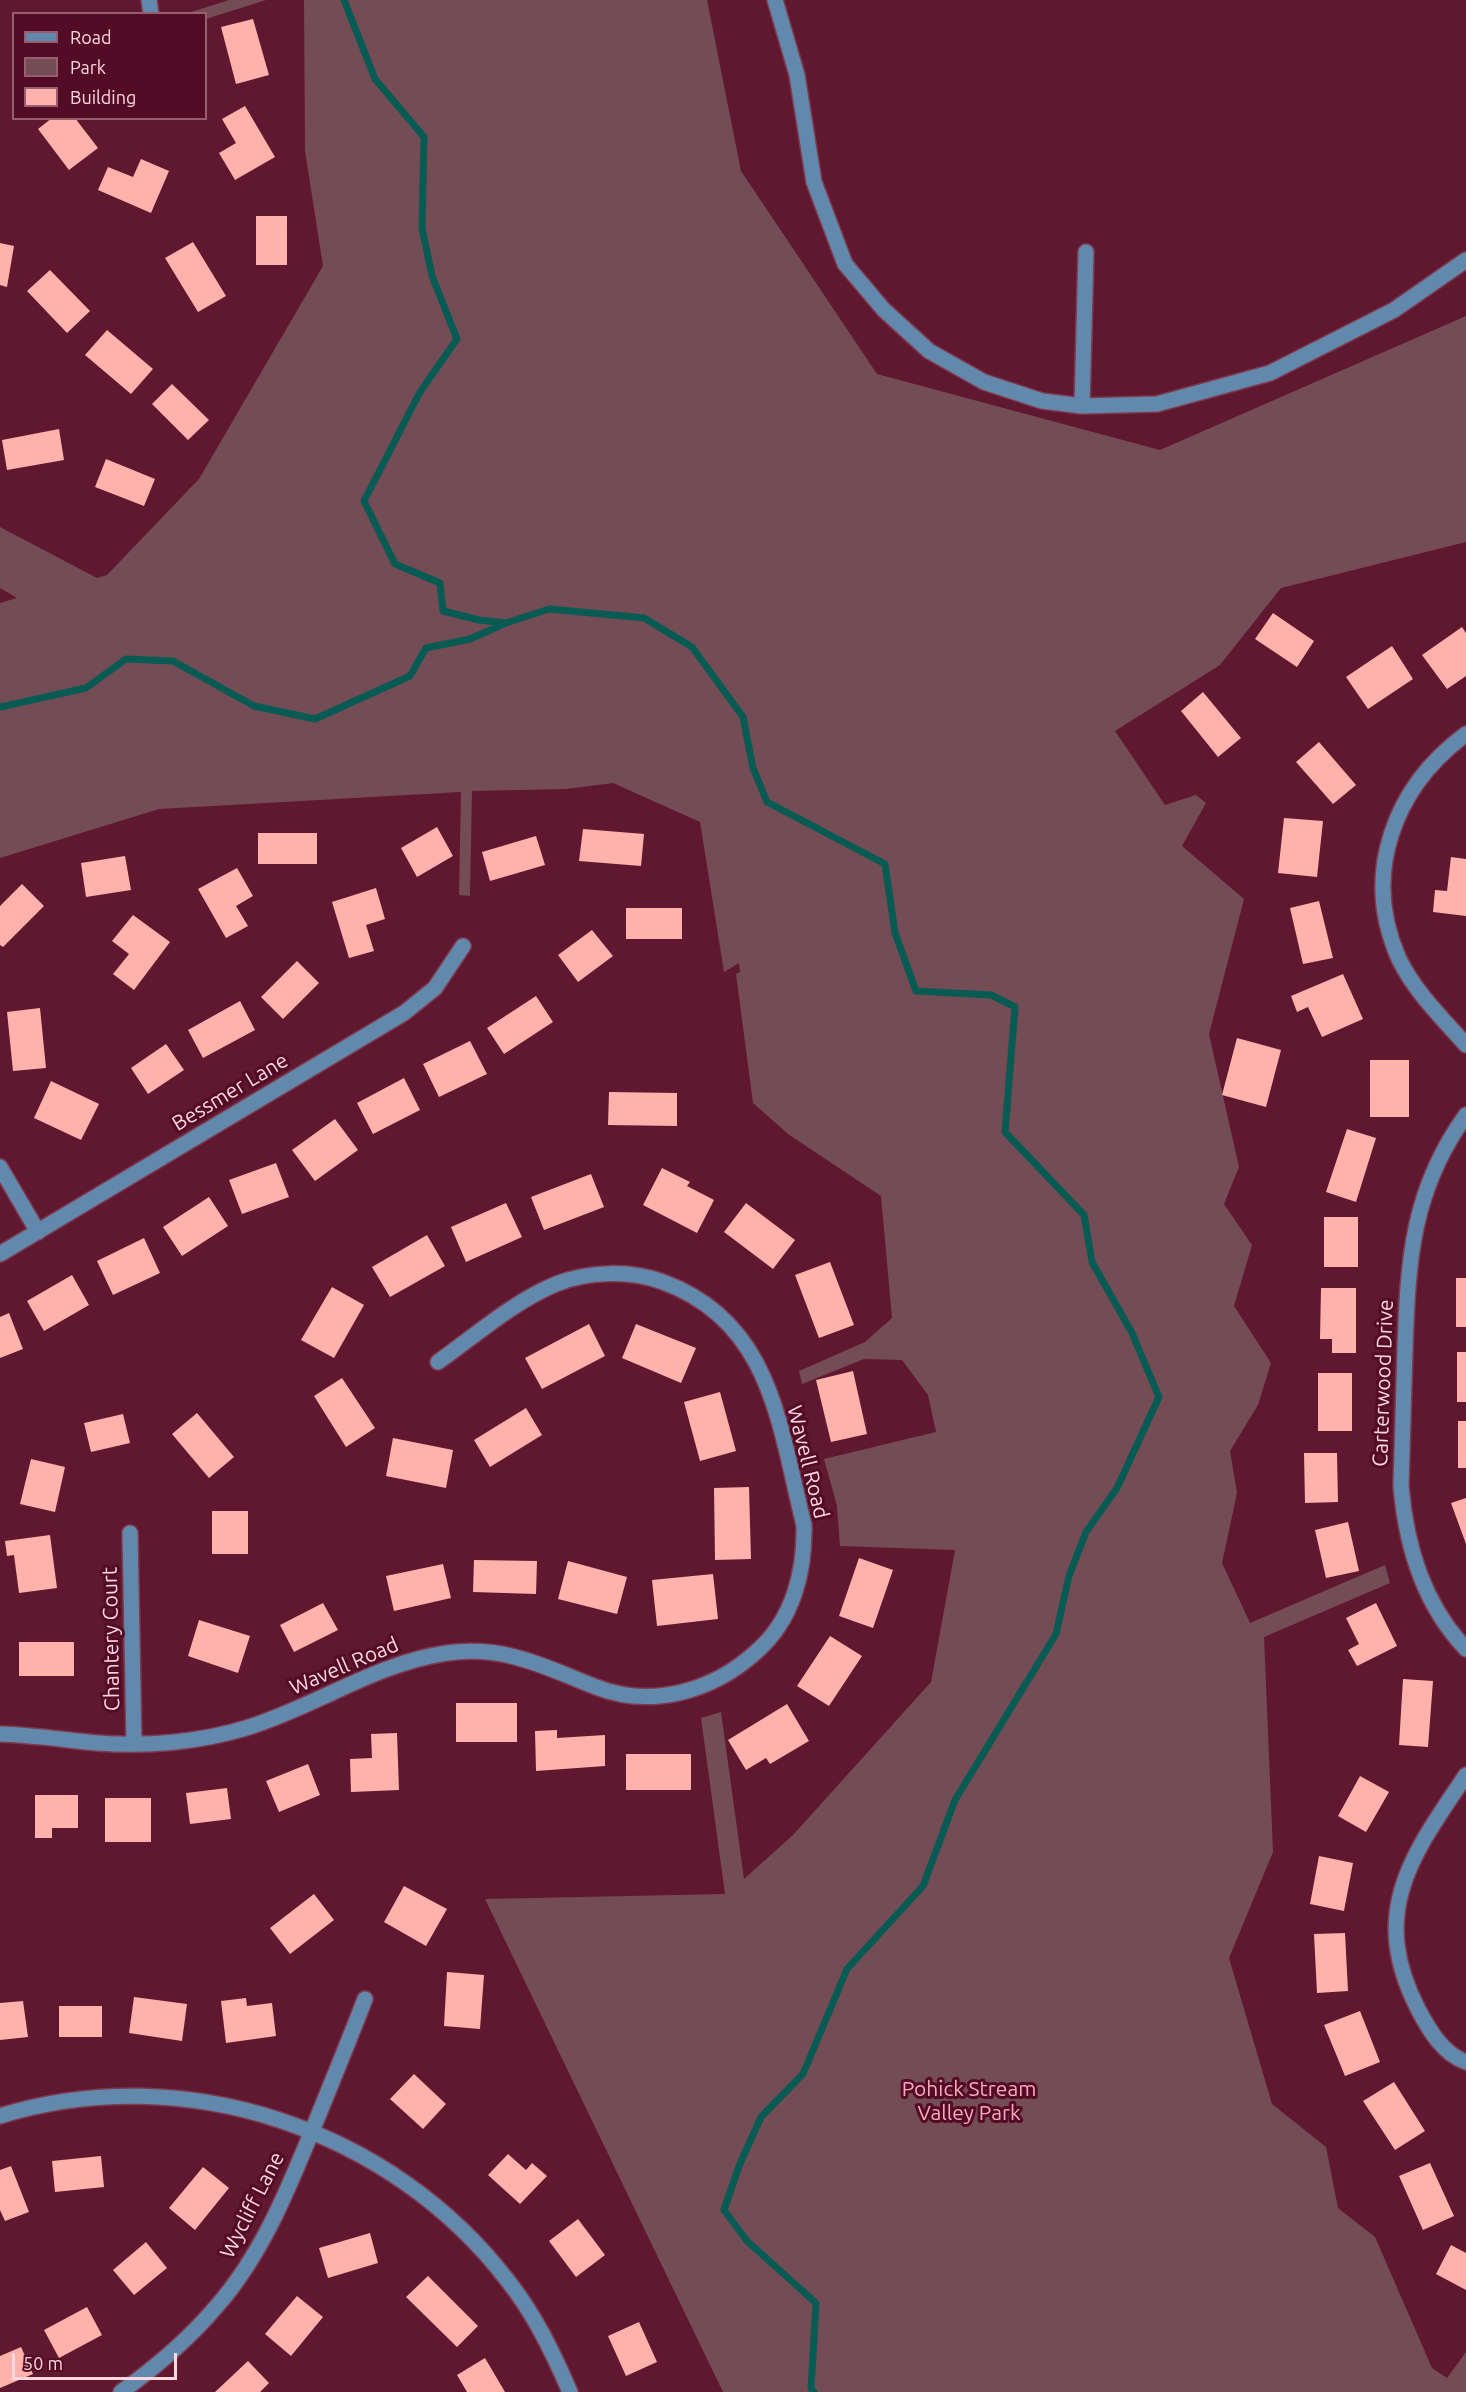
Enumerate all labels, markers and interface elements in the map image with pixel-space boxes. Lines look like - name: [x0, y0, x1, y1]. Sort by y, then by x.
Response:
- legend: [12, 12, 207, 120]
- text: Road: [70, 27, 112, 47]
- text: Park: [70, 57, 106, 77]
- text: Building: [70, 87, 136, 107]
- street label: Bessmer Lane: [167, 1048, 293, 1136]
- street label: Carterwood Drive: [1367, 1299, 1399, 1467]
- street label: Wavell Road: [782, 1403, 834, 1521]
- street label: Chantery Court: [97, 1567, 125, 1711]
- street label: Wavell Road: [286, 1632, 402, 1700]
- park label: Pohick Stream Valley Park: [902, 2076, 1036, 2126]
- street label: Wycliff Lane: [214, 2148, 290, 2262]
- scale bar: [15, 2341, 180, 2379]
- text: 50 m: [23, 2353, 63, 2373]

